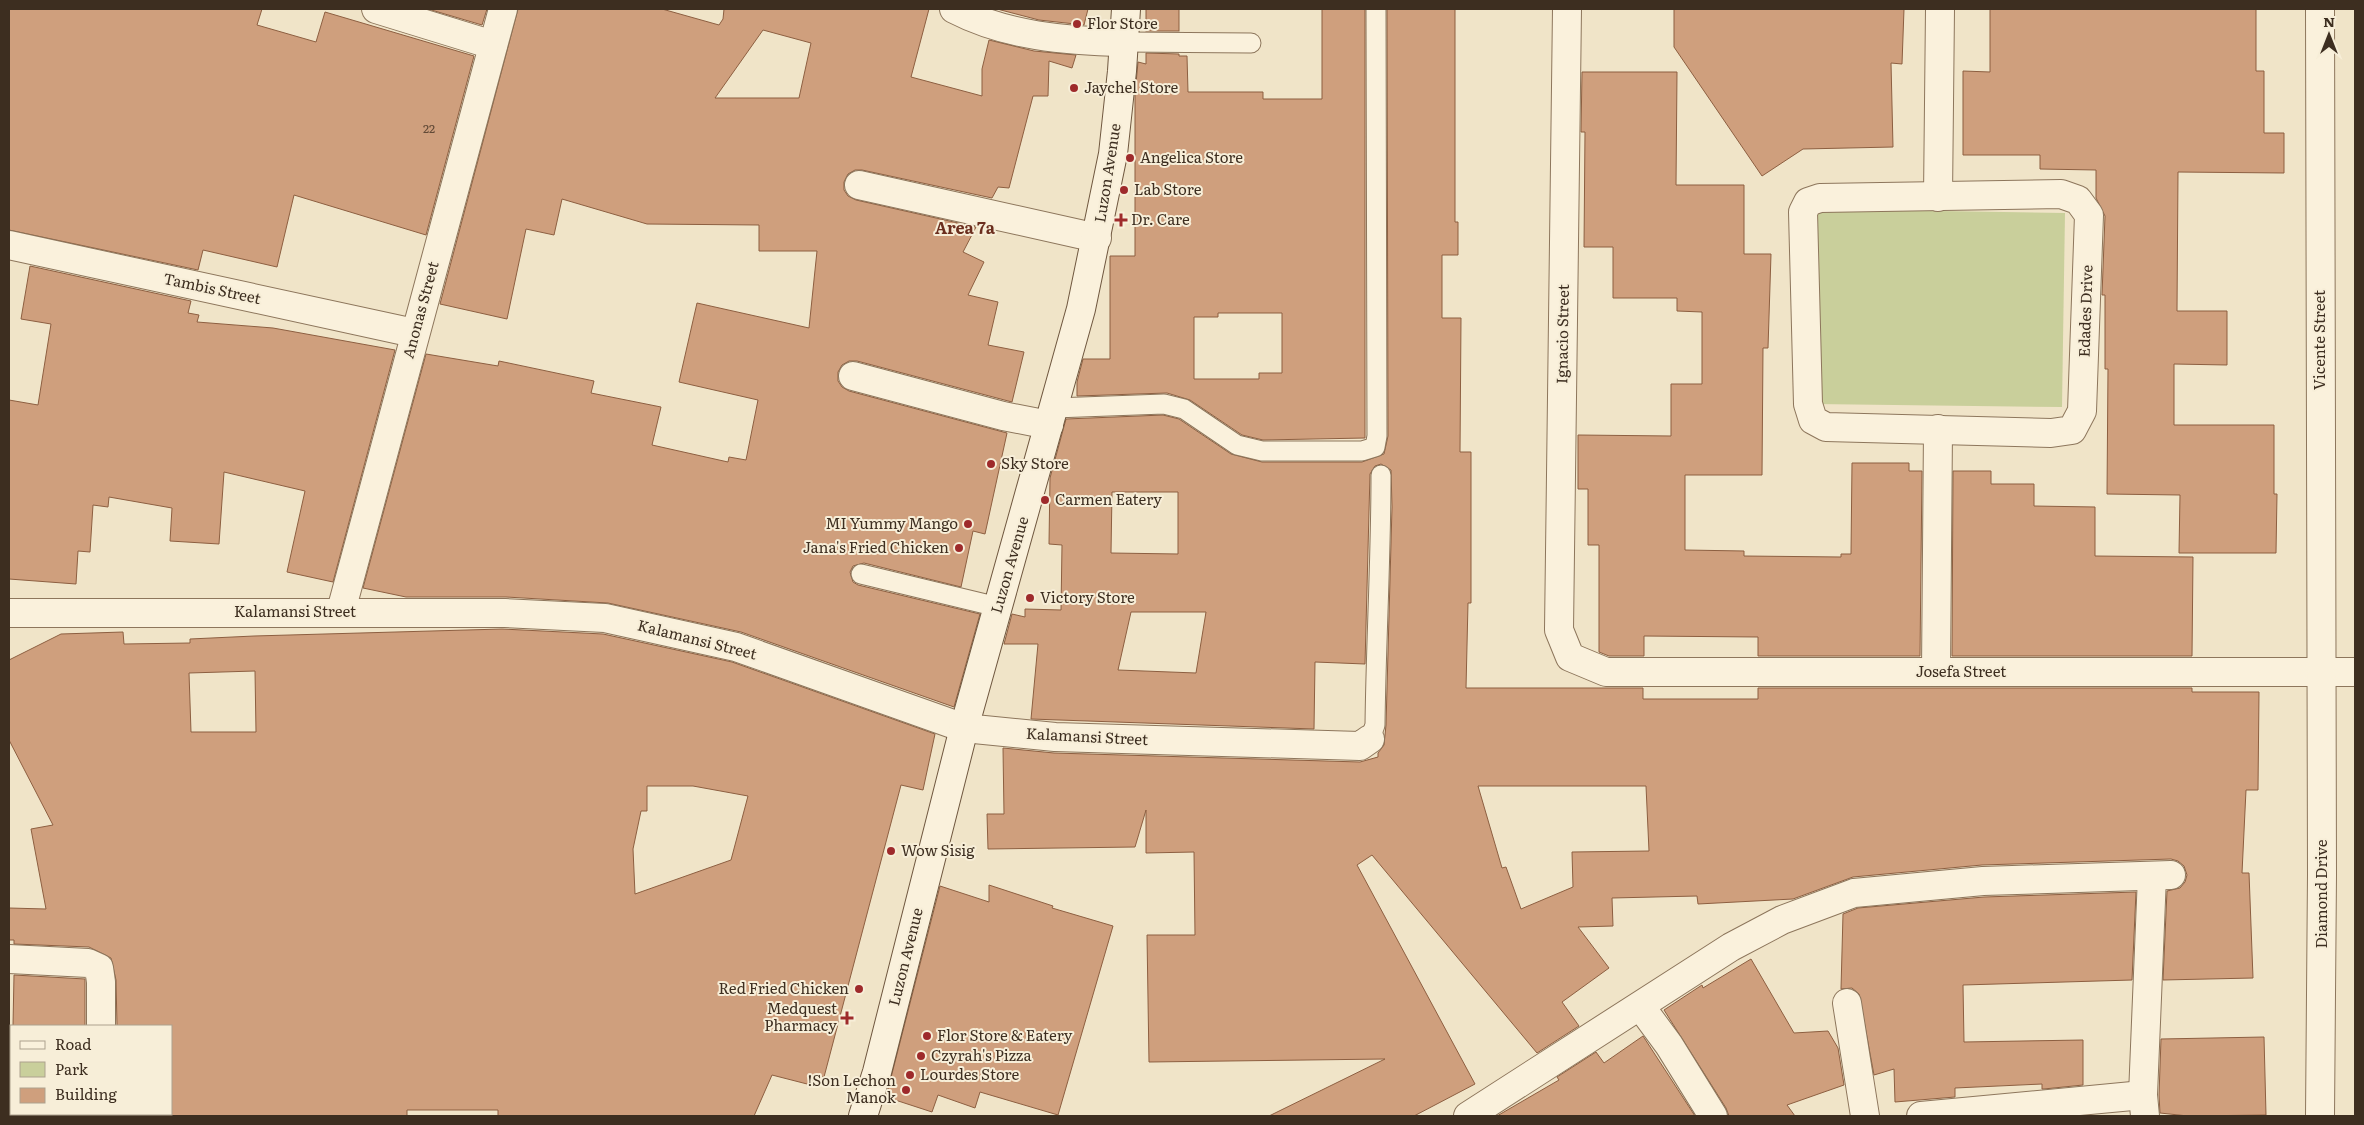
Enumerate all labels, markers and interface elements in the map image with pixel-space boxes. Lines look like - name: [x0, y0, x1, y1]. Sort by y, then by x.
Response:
- north arrow: [2304, 10, 2354, 60]
- place label: Flor Store: [1087, 11, 1158, 34]
- text: N: [2323, 11, 2335, 31]
- marker: Flor Store: [1071, 18, 1083, 30]
- place label: Jaychel Store: [1084, 75, 1178, 98]
- marker: Jaychel Store: [1068, 82, 1080, 94]
- house number: 22: [423, 119, 435, 137]
- street label: Luzon Avenue: [1087, 121, 1126, 224]
- place label: Angelica Store: [1140, 145, 1243, 168]
- marker: Angelica Store: [1124, 152, 1136, 164]
- place label: Lab Store: [1134, 177, 1202, 200]
- marker: Lab Store: [1118, 184, 1130, 196]
- place label: Dr. Care: [1131, 207, 1190, 230]
- marker: Dr. Care: [1115, 214, 1127, 226]
- district label: Area 7a: [935, 215, 996, 239]
- street label: Anonas Street: [396, 258, 444, 361]
- street label: Edades Drive: [2071, 264, 2098, 358]
- street label: Tambis Street: [162, 266, 263, 309]
- street label: Ignacio Street: [1549, 284, 1574, 384]
- street label: Vicente Street: [2307, 290, 2330, 390]
- place label: Sky Store: [1001, 451, 1069, 474]
- marker: Sky Store: [985, 458, 997, 470]
- place label: Carmen Eatery: [1055, 487, 1162, 510]
- marker: Carmen Eatery: [1039, 494, 1051, 506]
- place label: MI Yummy Mango: [826, 511, 958, 534]
- street label: Luzon Avenue: [984, 513, 1033, 616]
- marker: MI Yummy Mango: [962, 518, 974, 530]
- place label: Jana's Fried Chicken: [803, 535, 949, 558]
- marker: Jana's Fried Chicken: [953, 542, 965, 554]
- place label: Victory Store: [1040, 585, 1135, 608]
- marker: Victory Store: [1024, 592, 1036, 604]
- street label: Kalamansi Street: [234, 599, 356, 622]
- street label: Kalamansi Street: [635, 613, 759, 664]
- street label: Josefa Street: [1916, 659, 2006, 682]
- street label: Kalamansi Street: [1026, 721, 1149, 750]
- place label: Wow Sisig: [901, 838, 975, 861]
- street label: Diamond Drive: [2309, 839, 2332, 948]
- marker: Wow Sisig: [885, 845, 897, 857]
- street label: Luzon Avenue: [881, 905, 928, 1008]
- place label: Red Fried Chicken: [718, 976, 849, 999]
- marker: Red Fried Chicken: [853, 983, 865, 995]
- place label: Medquest Pharmacy: [764, 996, 837, 1036]
- marker: Medquest Pharmacy: [841, 1012, 853, 1024]
- place label: Flor Store & Eatery: [937, 1023, 1073, 1046]
- legend: [10, 1025, 172, 1115]
- marker: Flor Store & Eatery: [921, 1030, 933, 1042]
- text: Road: [55, 1032, 91, 1055]
- place label: Czyrah's Pizza: [931, 1043, 1032, 1066]
- marker: Czyrah's Pizza: [915, 1050, 927, 1062]
- text: Park: [55, 1057, 89, 1080]
- place label: Lourdes Store: [920, 1062, 1019, 1085]
- place label: !Son Lechon Manok: [808, 1068, 897, 1108]
- marker: Lourdes Store: [904, 1069, 916, 1081]
- text: Building: [55, 1082, 117, 1105]
- marker: !Son Lechon Manok: [900, 1084, 912, 1096]

